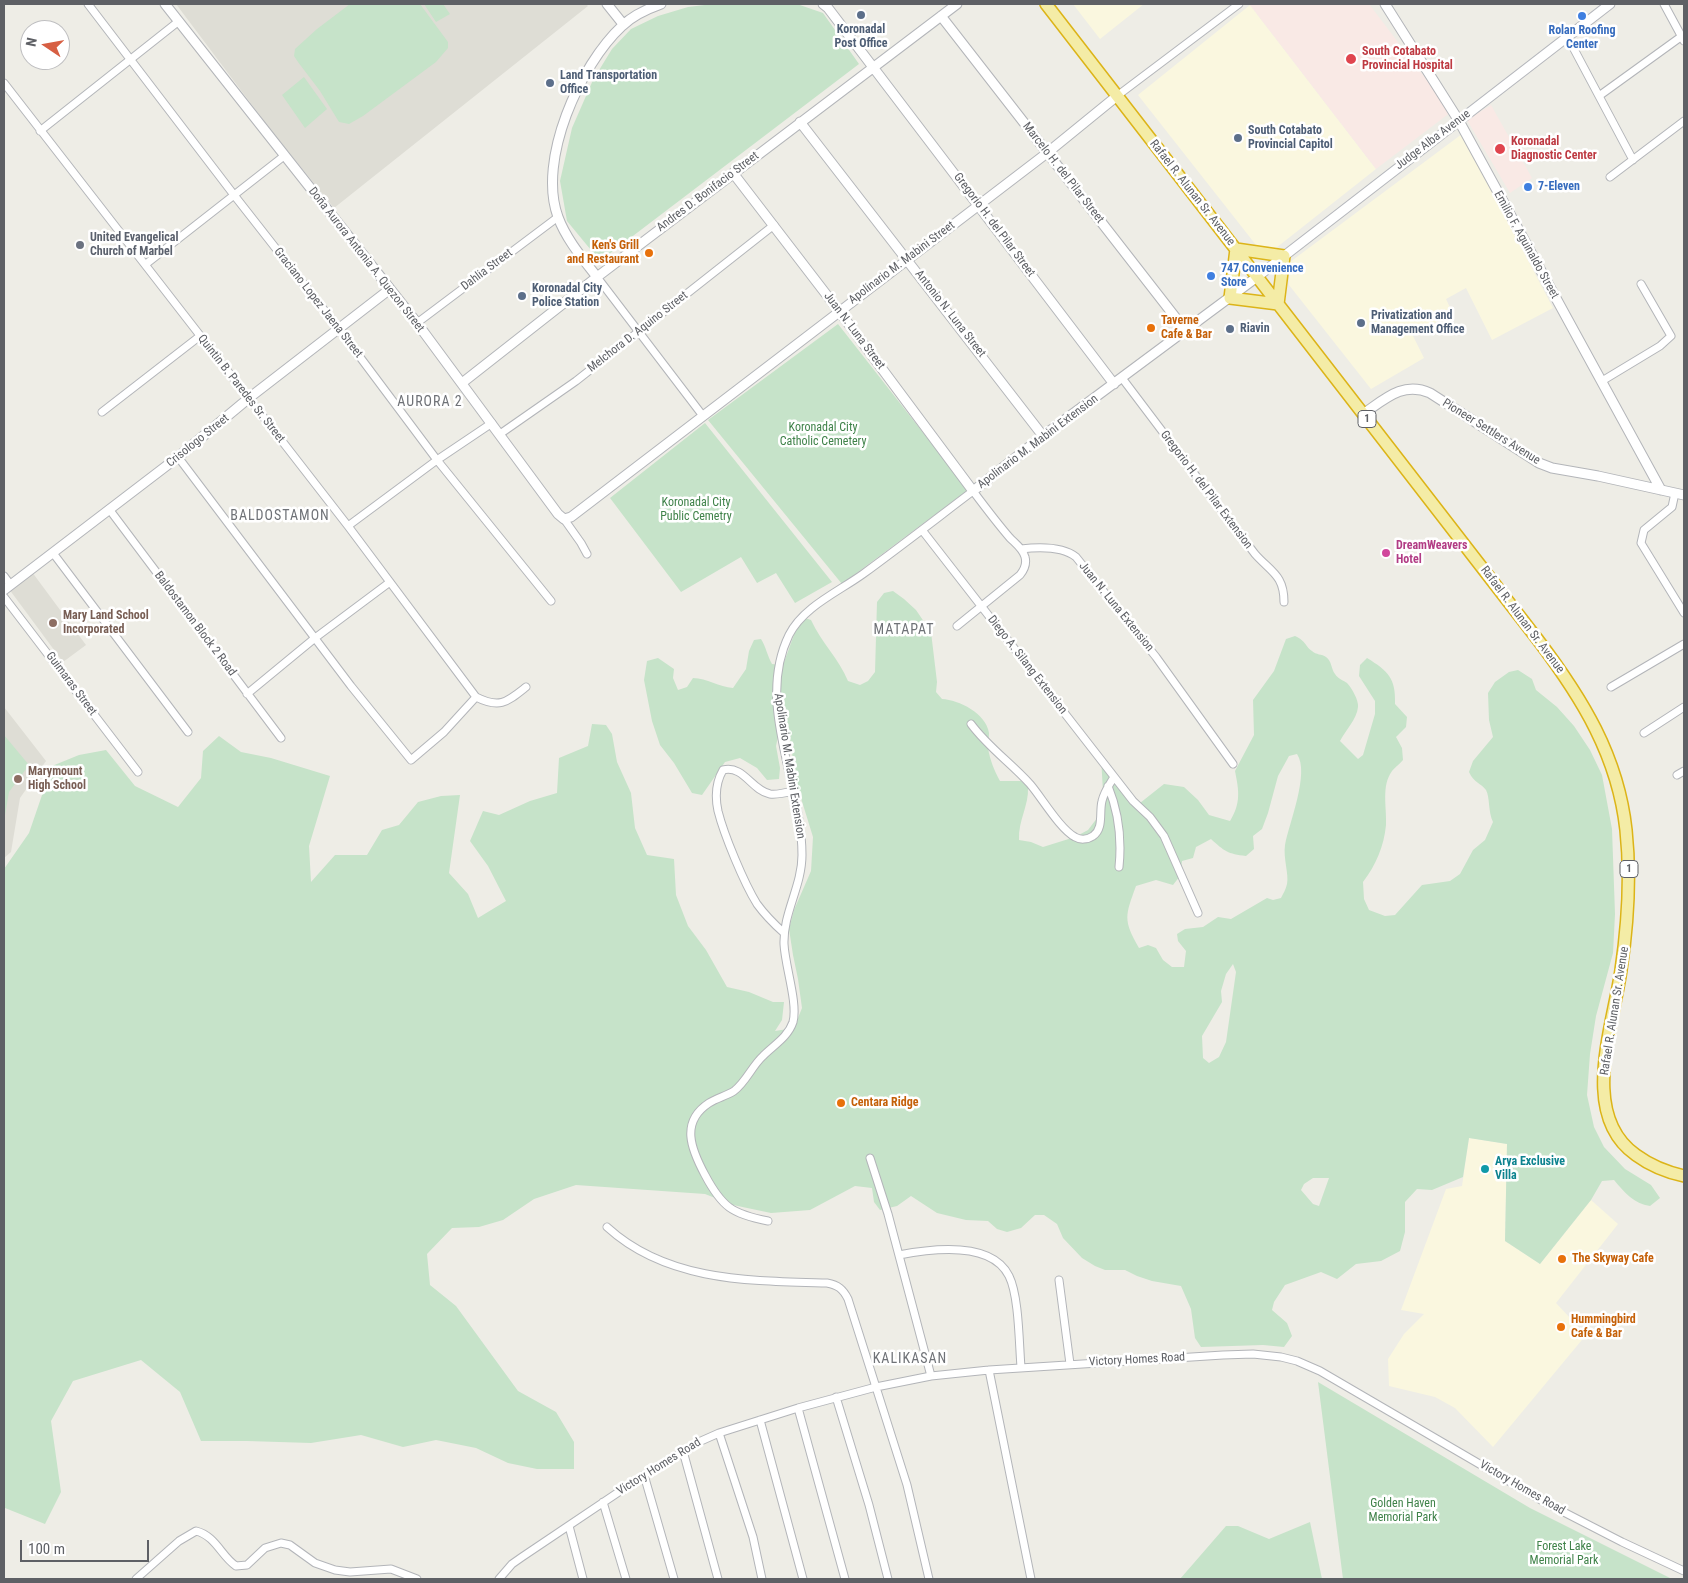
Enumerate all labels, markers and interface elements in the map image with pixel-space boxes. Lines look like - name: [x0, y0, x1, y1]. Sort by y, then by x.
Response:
- marker: Koronadal Post Office: [855, 9, 867, 21]
- marker: Rolan Roofing Center: [1576, 10, 1588, 22]
- north arrow: [20, 20, 70, 70]
- place label: Koronadal Post Office: [835, 23, 887, 51]
- place label: Rolan Roofing Center: [1548, 24, 1616, 52]
- text: N: [23, 36, 40, 48]
- place label: South Cotabato Provincial Hospital: [1362, 45, 1453, 73]
- marker: South Cotabato Provincial Hospital: [1344, 52, 1358, 66]
- place label: Land Transportation Office: [560, 69, 657, 97]
- marker: Land Transportation Office: [544, 77, 556, 89]
- street label: Judge Alba Avenue: [1393, 107, 1473, 173]
- street label: Marcelo H. del Pilar Street: [1019, 120, 1107, 226]
- place label: South Cotabato Provincial Capitol: [1248, 124, 1333, 152]
- marker: South Cotabato Provincial Capitol: [1232, 132, 1244, 144]
- place label: Koronadal Diagnostic Center: [1511, 135, 1597, 163]
- street label: Rafael R. Alunan Sr. Avenue: [1146, 137, 1238, 249]
- marker: Koronadal Diagnostic Center: [1493, 142, 1507, 156]
- street label: Andres D. Bonifacio Street: [654, 149, 762, 235]
- street label: Gregorio H. del Pilar Street: [950, 170, 1038, 280]
- place label: 7-Eleven: [1538, 180, 1580, 194]
- marker: 7-Eleven: [1522, 181, 1534, 193]
- street label: Doña Aurora Antonia A. Quezon Street: [305, 185, 427, 335]
- street label: Emilio F. Aguinaldo Street: [1490, 189, 1562, 301]
- street label: Apolinario M. Mabini Street: [846, 218, 958, 308]
- place label: United Evangelical Church of Marbel: [90, 231, 179, 259]
- marker: United Evangelical Church of Marbel: [74, 239, 86, 251]
- place label: Ken's Grill and Restaurant: [567, 239, 639, 267]
- street label: Graciano Lopez Jaena Street: [271, 245, 365, 361]
- street label: Dahlia Street: [458, 246, 516, 294]
- marker: Ken's Grill and Restaurant: [643, 247, 655, 259]
- place label: 747 Convenience Store: [1221, 262, 1304, 290]
- street label: Antonio N. Luna Street: [912, 268, 988, 360]
- marker: 747 Convenience Store: [1205, 270, 1217, 282]
- place label: Koronadal City Police Station: [532, 282, 602, 310]
- street label: Melchora D. Aquino Street: [585, 288, 691, 376]
- marker: Koronadal City Police Station: [516, 290, 528, 302]
- street label: Juan N. Luna Street: [820, 290, 888, 372]
- place label: Privatization and Management Office: [1371, 309, 1464, 337]
- place label: Taverne Cafe & Bar: [1161, 314, 1212, 342]
- marker: Privatization and Management Office: [1355, 317, 1367, 329]
- marker: Taverne Cafe & Bar: [1145, 322, 1157, 334]
- place label: Riavin: [1240, 322, 1270, 336]
- marker: Riavin: [1224, 323, 1236, 335]
- street label: Quintin B. Paredes Sr. Street: [194, 332, 288, 446]
- street label: Apolinario M. Mabini Extension: [975, 392, 1101, 492]
- district label: AURORA 2: [396, 394, 464, 410]
- street label: Pioneer Settlers Avenue: [1439, 396, 1543, 468]
- road number: 1: [1358, 410, 1376, 428]
- street label: Crisologo Street: [164, 411, 232, 471]
- park label: Koronadal City Catholic Cemetery: [780, 421, 866, 449]
- street label: Gregorio H. del Pilar Extension: [1157, 428, 1255, 552]
- park label: Koronadal City Public Cemetry: [660, 496, 732, 524]
- district label: BALDOSTAMON: [229, 508, 331, 524]
- place label: DreamWeavers Hotel: [1396, 539, 1468, 567]
- marker: DreamWeavers Hotel: [1380, 547, 1392, 559]
- street label: Juan N. Luna Extension: [1075, 559, 1157, 655]
- street label: Rafael R. Alunan Sr. Avenue: [1477, 564, 1567, 676]
- street label: Baldostamon Block 2 Road: [151, 569, 239, 679]
- place label: Mary Land School Incorporated: [63, 609, 149, 637]
- street label: Diego A. Silang Extension: [984, 613, 1070, 717]
- marker: Mary Land School Incorporated: [47, 617, 59, 629]
- district label: MATAPAT: [873, 622, 935, 638]
- street label: Guimaras Street: [42, 649, 100, 719]
- street label: Apolinario M. Mabini Extension: [770, 692, 808, 840]
- place label: Marymount High School: [28, 765, 86, 793]
- marker: Marymount High School: [12, 773, 24, 785]
- road number: 1: [1620, 861, 1638, 878]
- street label: Rafael R. Alunan Sr. Avenue: [1598, 946, 1632, 1076]
- place label: Centara Ridge: [851, 1096, 918, 1110]
- marker: Centara Ridge: [835, 1097, 847, 1109]
- place label: Arya Exclusive Villa: [1495, 1155, 1565, 1183]
- marker: Arya Exclusive Villa: [1479, 1163, 1491, 1175]
- place label: The Skyway Cafe: [1572, 1252, 1654, 1266]
- marker: The Skyway Cafe: [1556, 1253, 1568, 1265]
- place label: Hummingbird Cafe & Bar: [1571, 1313, 1636, 1341]
- marker: Hummingbird Cafe & Bar: [1555, 1321, 1567, 1333]
- street label: Victory Homes Road: [1088, 1350, 1186, 1370]
- district label: KALIKASAN: [872, 1351, 948, 1367]
- street label: Victory Homes Road: [614, 1435, 704, 1499]
- street label: Victory Homes Road: [1477, 1458, 1567, 1518]
- park label: Golden Haven Memorial Park: [1369, 1497, 1437, 1525]
- scale bar: [22, 1530, 151, 1562]
- text: 100 m: [28, 1540, 65, 1558]
- park label: Forest Lake Memorial Park: [1530, 1540, 1598, 1568]

